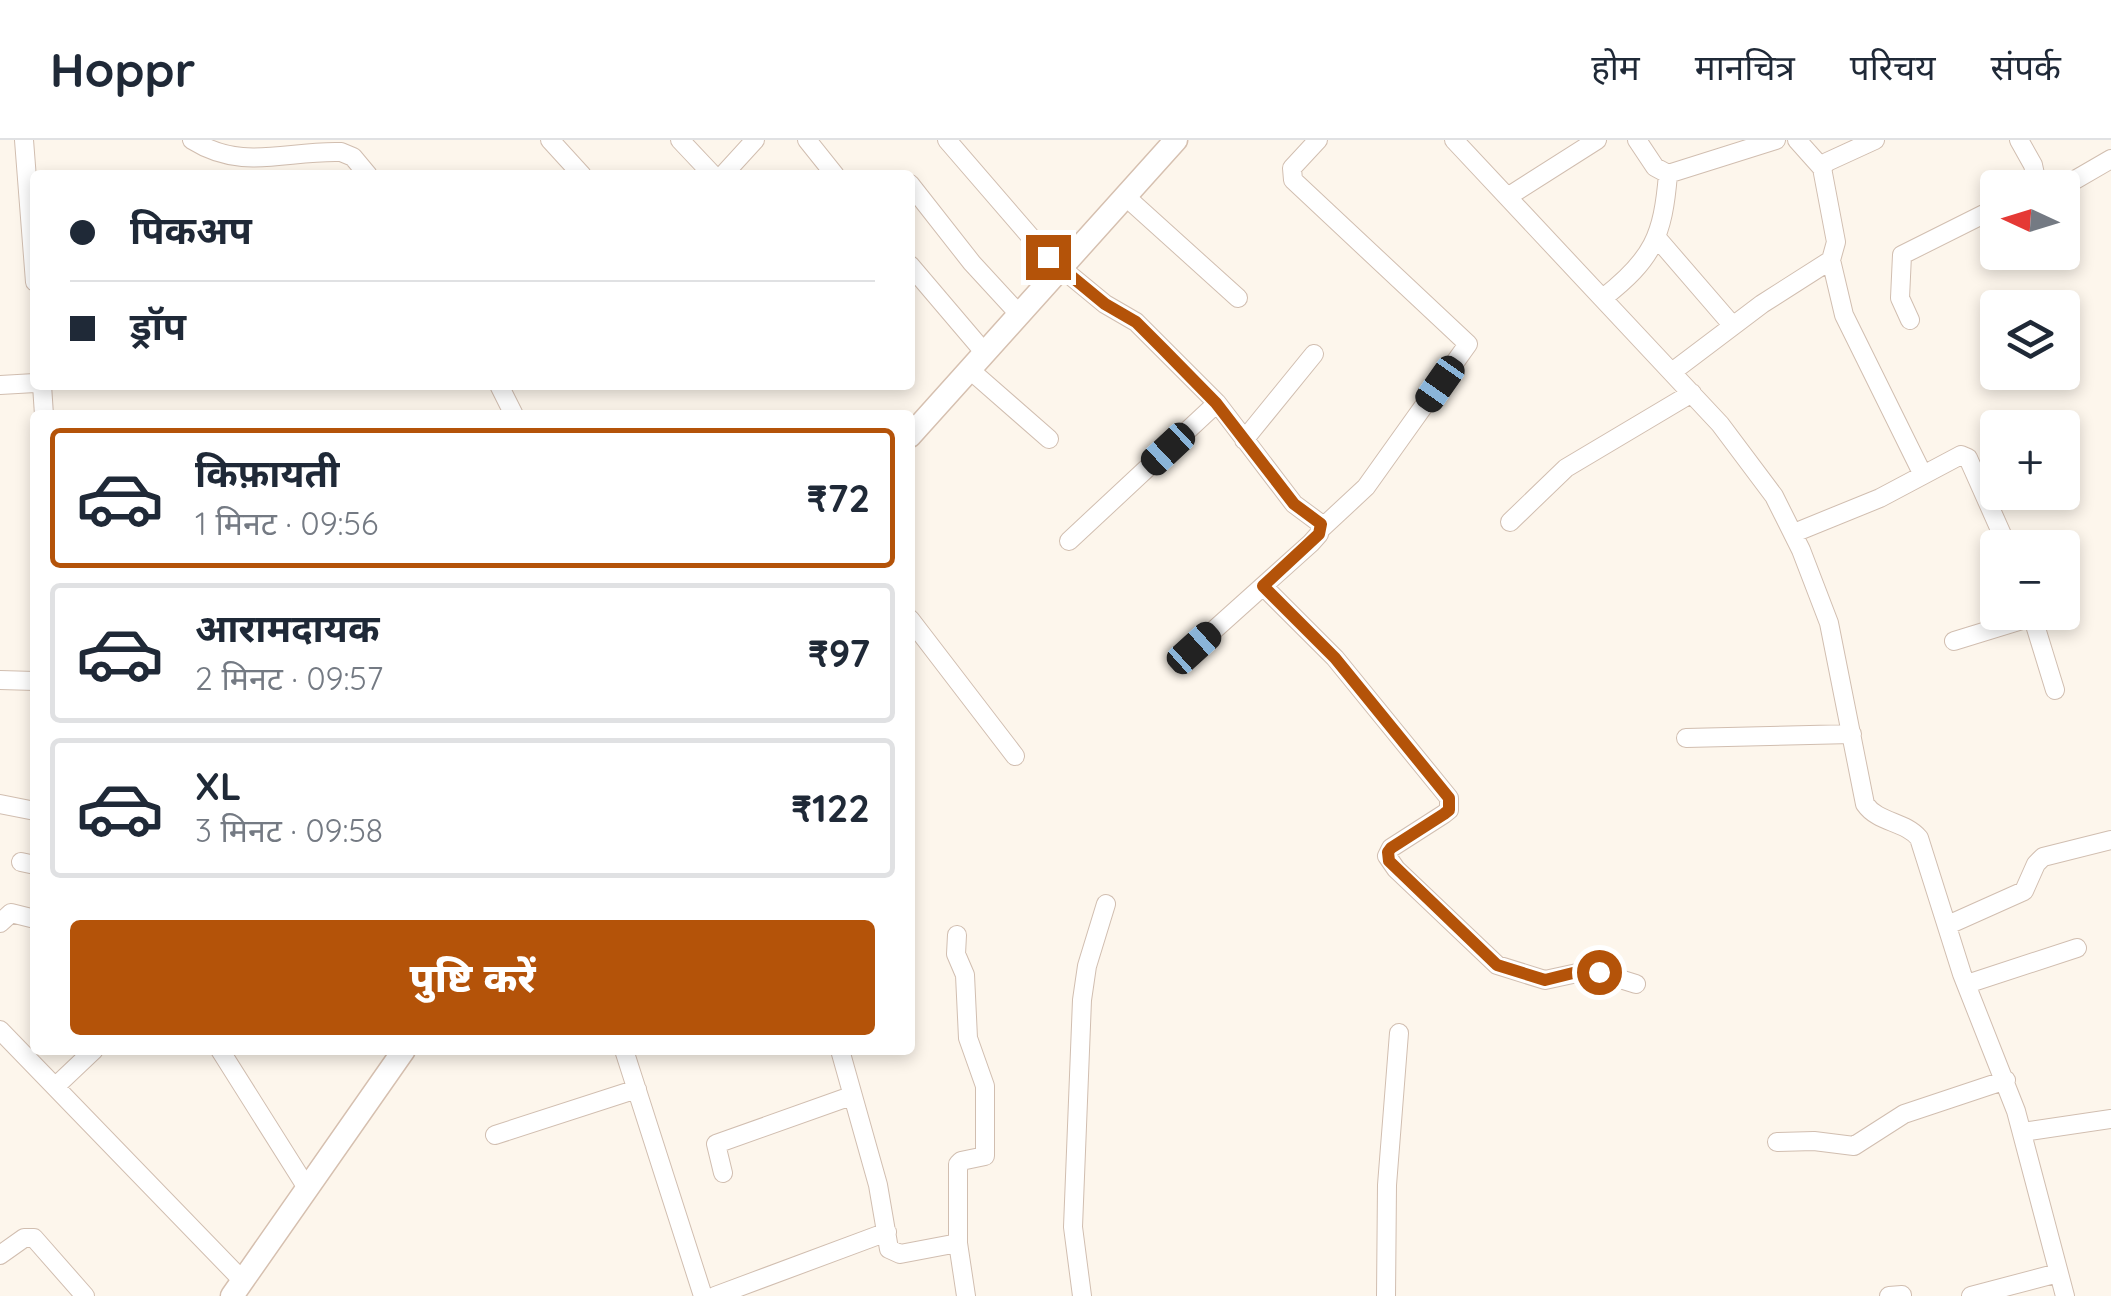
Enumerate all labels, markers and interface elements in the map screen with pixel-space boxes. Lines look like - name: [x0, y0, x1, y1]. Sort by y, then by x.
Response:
- text: Hoppr: [50, 39, 196, 99]
- text: होम: [1591, 45, 1640, 89]
- text: मानचित्र: [1695, 45, 1795, 89]
- text: परिचय: [1850, 45, 1936, 89]
- text: संपर्क: [1991, 45, 2061, 89]
- north arrow: [1980, 170, 2080, 270]
- map controls: [1980, 170, 2080, 630]
- text: पिकअप: [130, 206, 252, 254]
- route end: [1026, 235, 1071, 280]
- button: layers: [1980, 290, 2080, 390]
- text: ड्रॉप: [130, 302, 186, 350]
- car: [1411, 351, 1469, 417]
- button: +: [1980, 410, 2080, 510]
- car: [1136, 418, 1200, 480]
- text: किफ़ायती: [195, 449, 339, 497]
- icon: car: [75, 453, 165, 543]
- text: ₹72: [807, 474, 870, 522]
- text: 1 मिनट · 09:56: [195, 503, 378, 543]
- button: −: [1980, 530, 2080, 630]
- text: आरामदायक: [195, 604, 379, 652]
- icon: car: [75, 608, 165, 698]
- car: [1162, 617, 1226, 679]
- text: ₹97: [808, 629, 870, 677]
- text: 2 मिनट · 09:57: [195, 658, 383, 698]
- text: XL: [195, 762, 241, 810]
- icon: car: [75, 763, 165, 853]
- text: ₹122: [791, 784, 870, 832]
- text: 3 मिनट · 09:58: [195, 810, 383, 850]
- button: पुष्टि करें: [70, 920, 875, 1035]
- route start: [1577, 950, 1622, 995]

